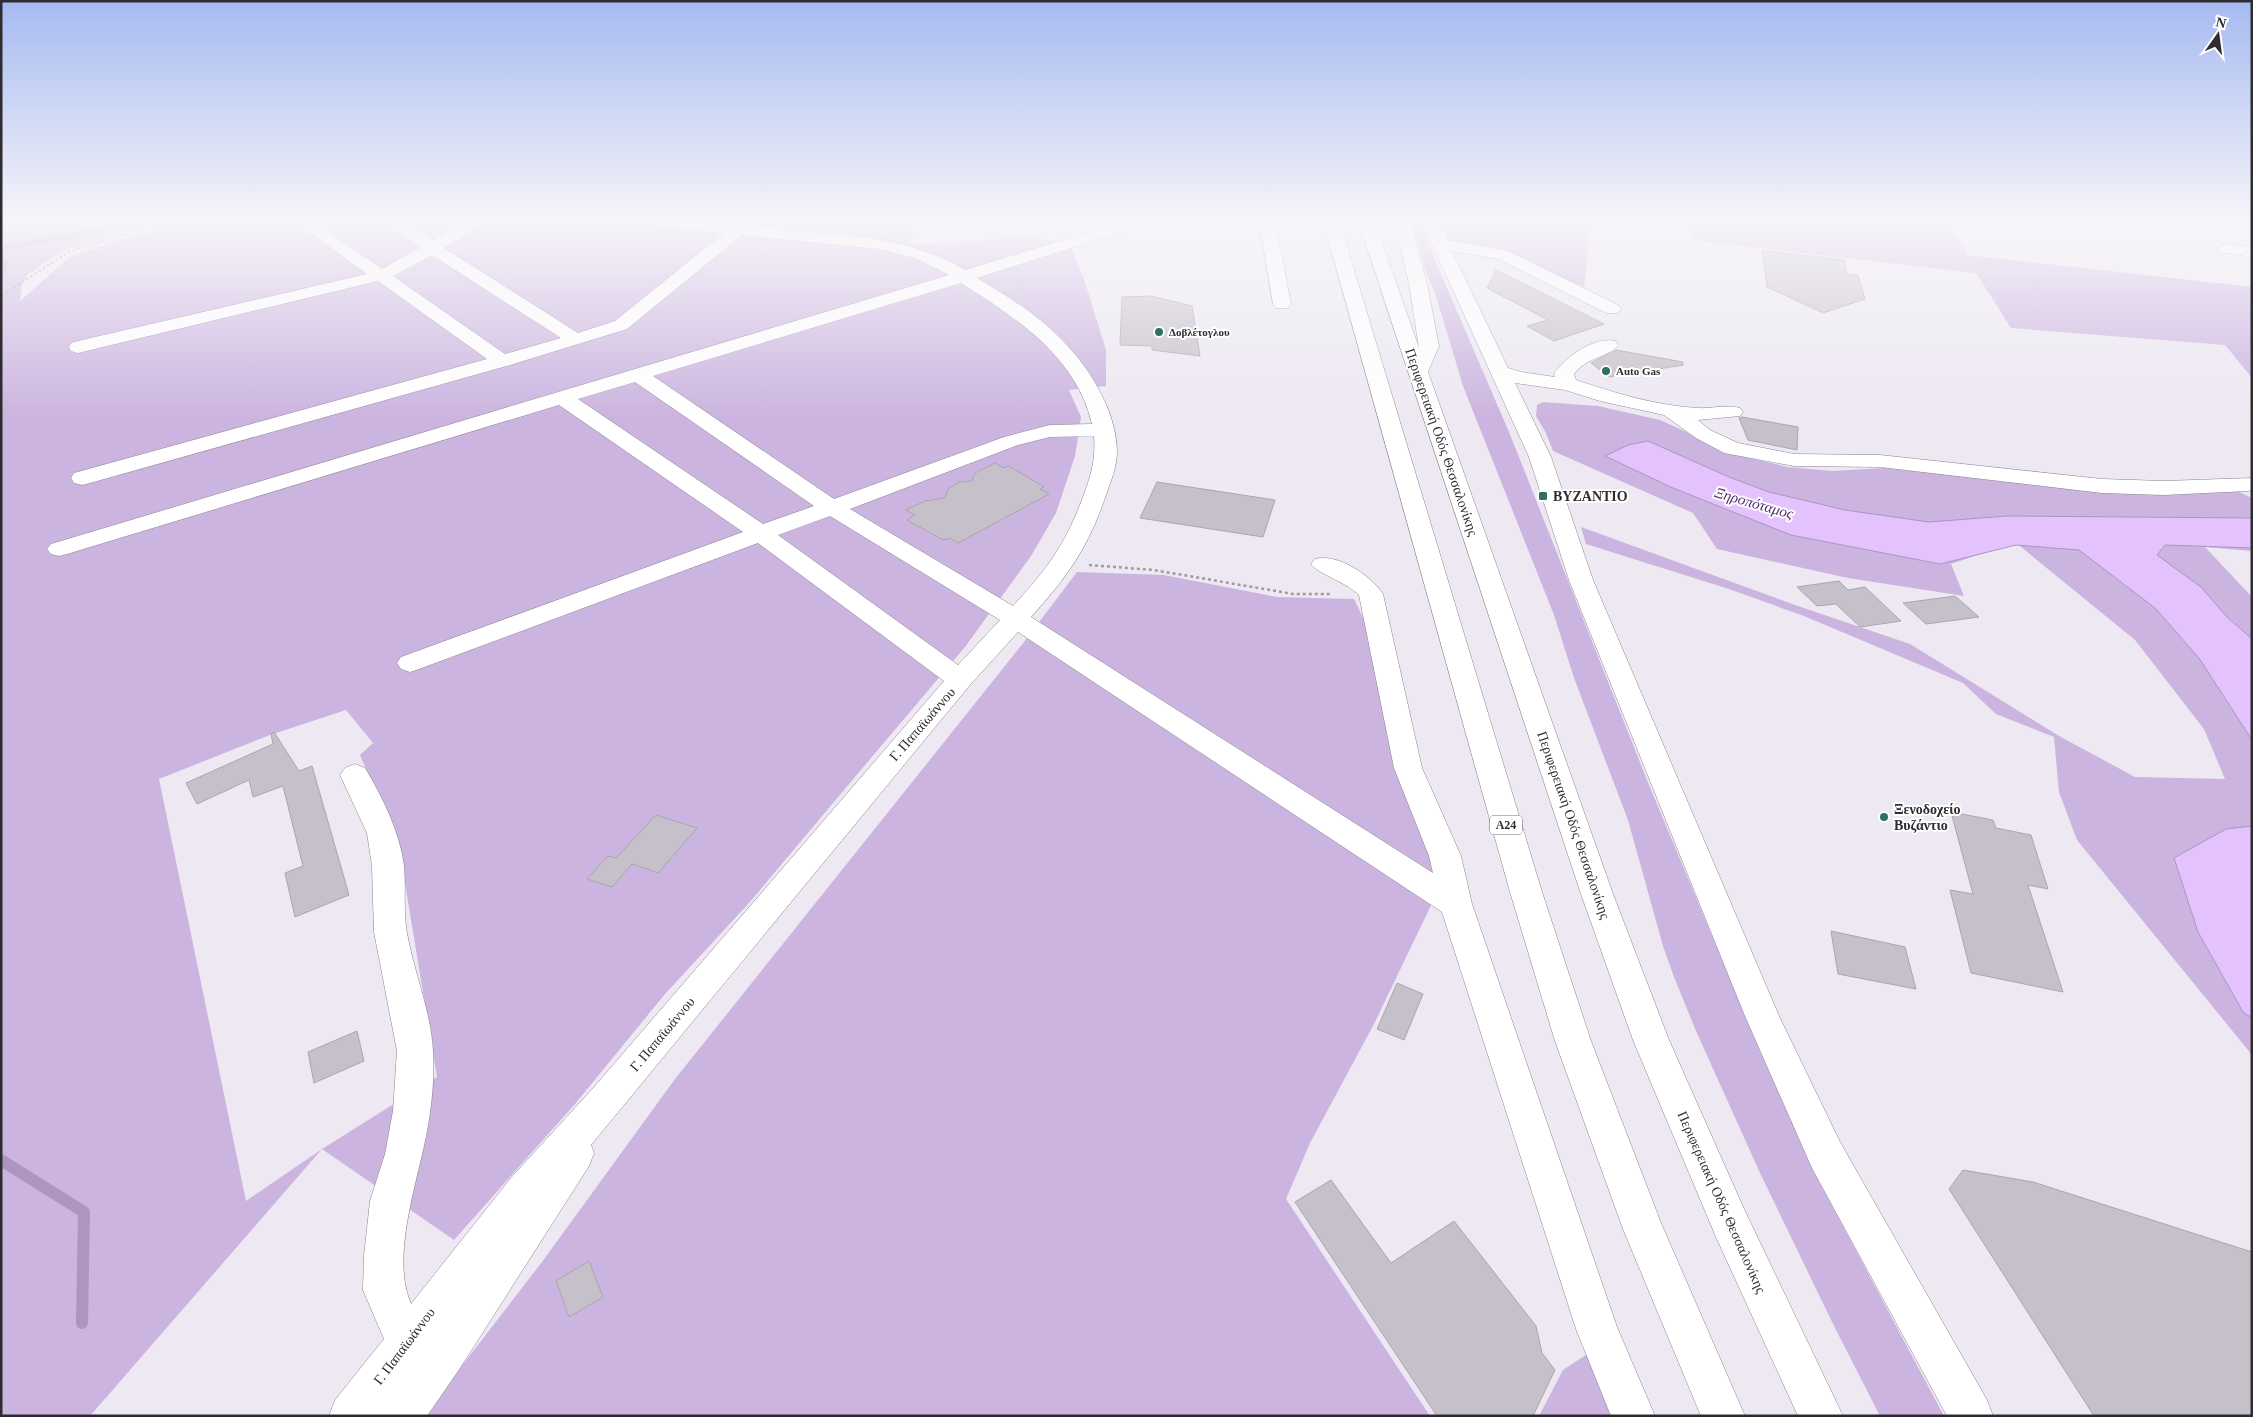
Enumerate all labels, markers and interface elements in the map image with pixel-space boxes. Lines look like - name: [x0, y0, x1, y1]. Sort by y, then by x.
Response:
- north arrow: [2193, 10, 2243, 60]
- text: N: [2214, 14, 2228, 31]
- marker: Δοβλέτογλου: [1153, 326, 1165, 338]
- place label: Δοβλέτογλου: [1169, 326, 1230, 338]
- street label: Περιφερειακή Οδός Θεσσαλονίκης: [1402, 346, 1481, 538]
- marker: Auto Gas: [1600, 365, 1612, 377]
- place label: Auto Gas: [1616, 365, 1661, 377]
- water label: Ξηροπόταμος: [1713, 484, 1796, 522]
- place label: ΒΥΖΑΝΤΙΟ: [1553, 489, 1628, 504]
- marker: ΒΥΖΑΝΤΙΟ: [1537, 490, 1549, 502]
- street label: Γ. Παπαϊωάννου: [886, 685, 958, 764]
- street label: Περιφερειακή Οδός Θεσσαλονίκης: [1534, 729, 1613, 921]
- place label: Ξενοδοχείο Βυζάντιο: [1894, 802, 1961, 833]
- marker: Ξενοδοχείο Βυζάντιο: [1878, 811, 1890, 823]
- road number: Α24: [1490, 816, 1522, 834]
- street label: Γ. Παπαϊωάννου: [627, 994, 698, 1074]
- street label: Περιφερειακή Οδός Θεσσαλονίκης: [1675, 1109, 1769, 1296]
- street label: Γ. Παπαϊωάννου: [371, 1305, 438, 1388]

